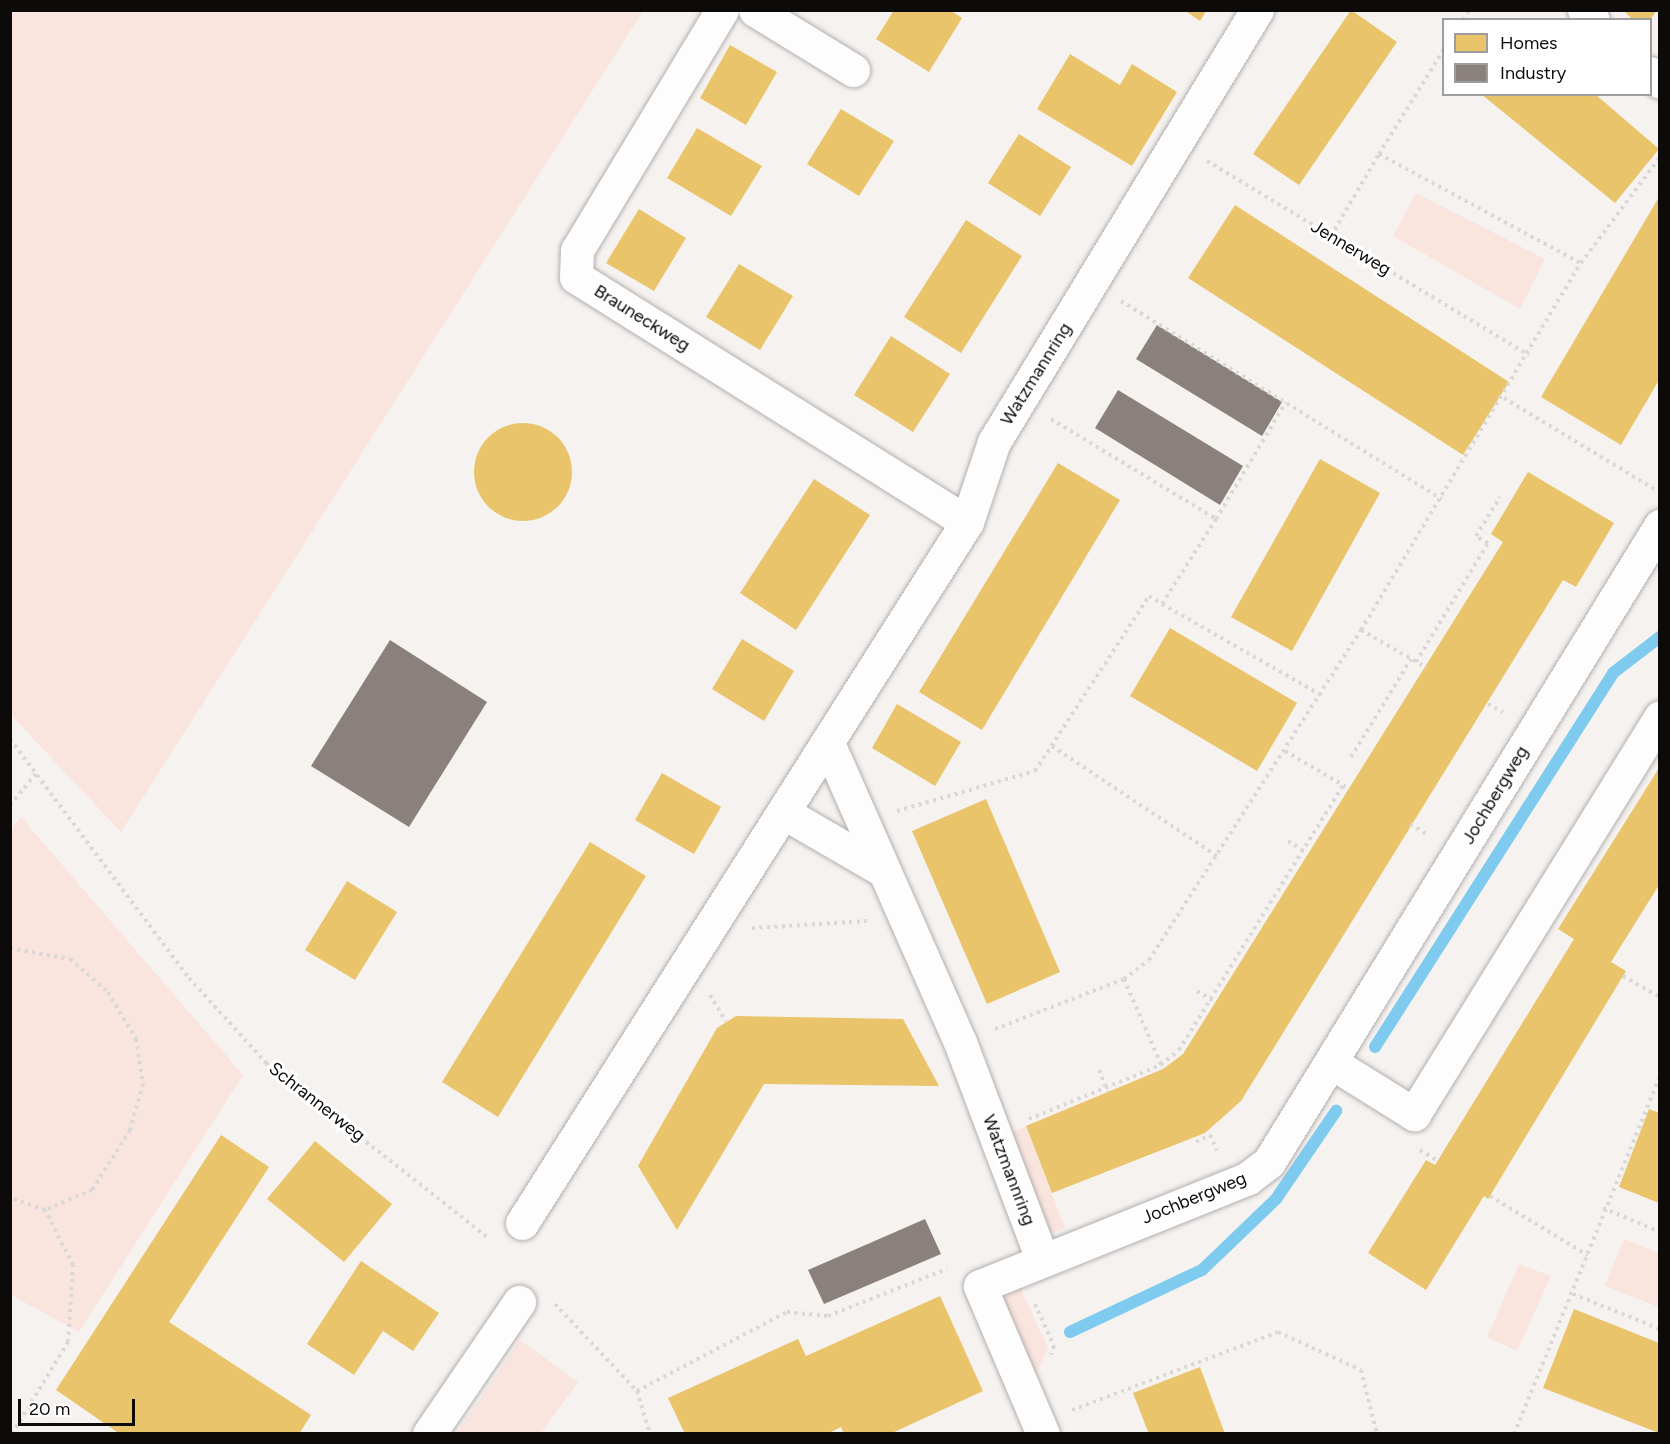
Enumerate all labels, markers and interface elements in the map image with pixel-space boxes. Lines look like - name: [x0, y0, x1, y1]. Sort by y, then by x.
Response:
- legend: [1442, 18, 1652, 96]
- text: Homes: [1500, 32, 1558, 54]
- text: Industry: [1500, 62, 1566, 84]
- street label: Jennerweg: [1307, 216, 1395, 280]
- street label: Brauneckweg: [590, 280, 694, 356]
- street label: Watzmannring: [996, 319, 1076, 429]
- street label: Jochbergweg: [1457, 742, 1533, 848]
- street label: Schrannerweg: [264, 1058, 370, 1146]
- street label: Watzmannring: [978, 1112, 1040, 1228]
- street label: Jochbergweg: [1139, 1167, 1249, 1229]
- scale bar: [21, 1387, 138, 1425]
- text: 20 m: [29, 1398, 70, 1420]

